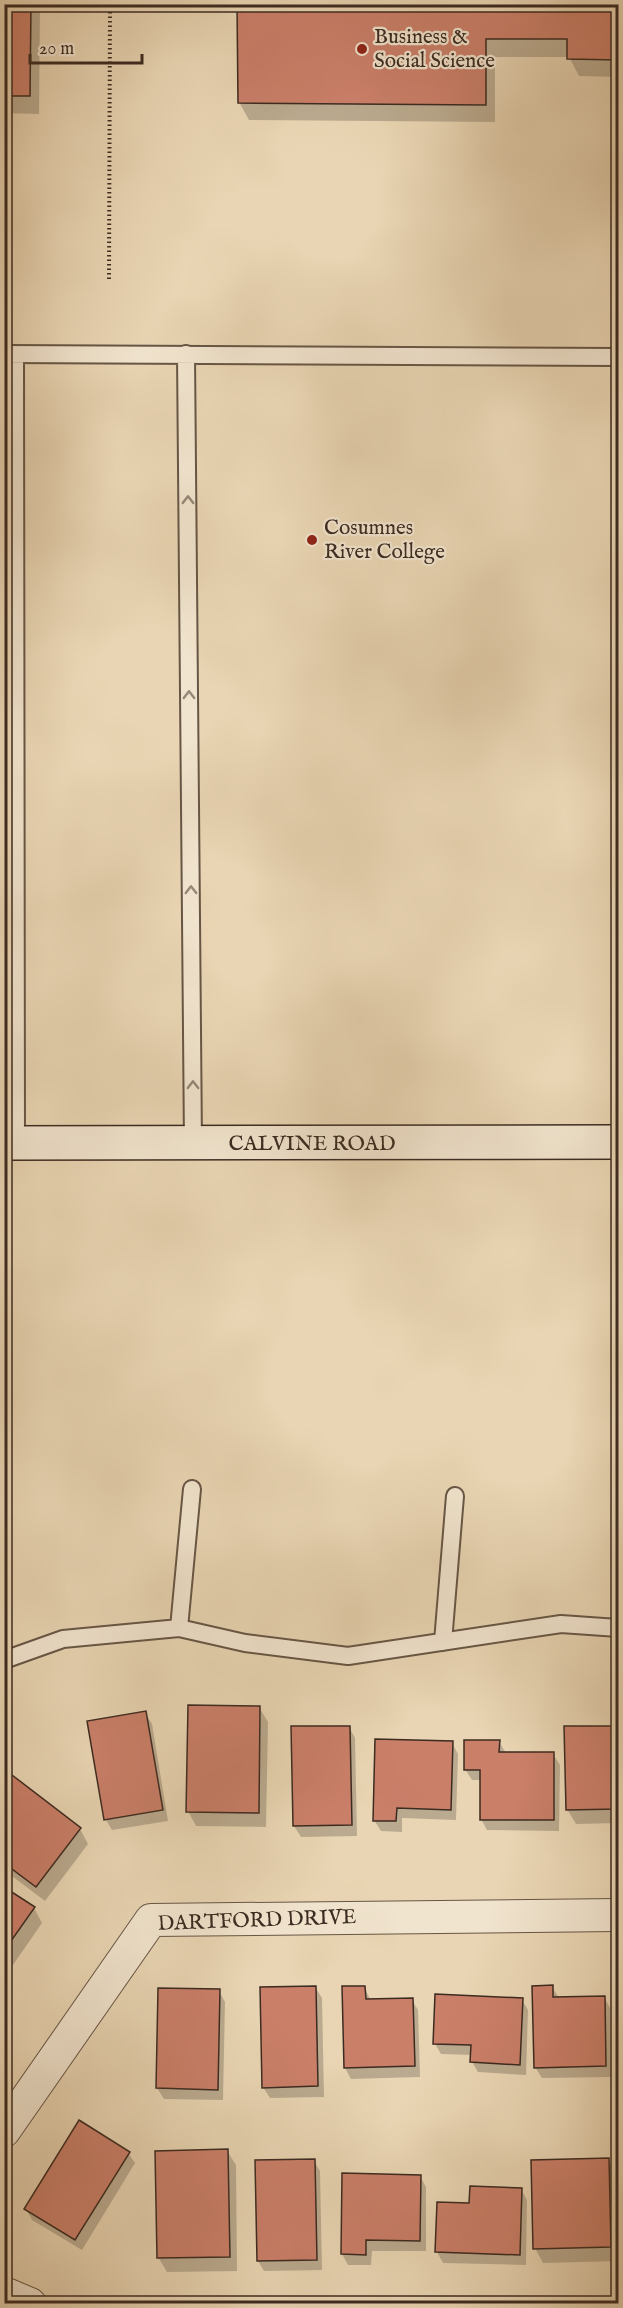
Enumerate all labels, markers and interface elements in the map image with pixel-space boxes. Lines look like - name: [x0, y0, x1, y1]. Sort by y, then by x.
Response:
- place label: Business & Social Science: [374, 24, 495, 75]
- scale bar: [30, 27, 142, 65]
- text: 20 m: [39, 38, 74, 61]
- marker: Business & Social Science: [355, 42, 369, 56]
- one-way arrow: [181, 496, 194, 505]
- place label: Cosumnes River College: [324, 515, 445, 566]
- marker: Cosumnes River College: [305, 533, 319, 547]
- one-way arrow: [183, 691, 195, 700]
- one-way arrow: [185, 886, 197, 895]
- one-way arrow: [187, 1081, 199, 1090]
- street label: CALVINE ROAD: [228, 1131, 396, 1158]
- street label: DARTFORD DRIVE: [157, 1904, 357, 1938]

